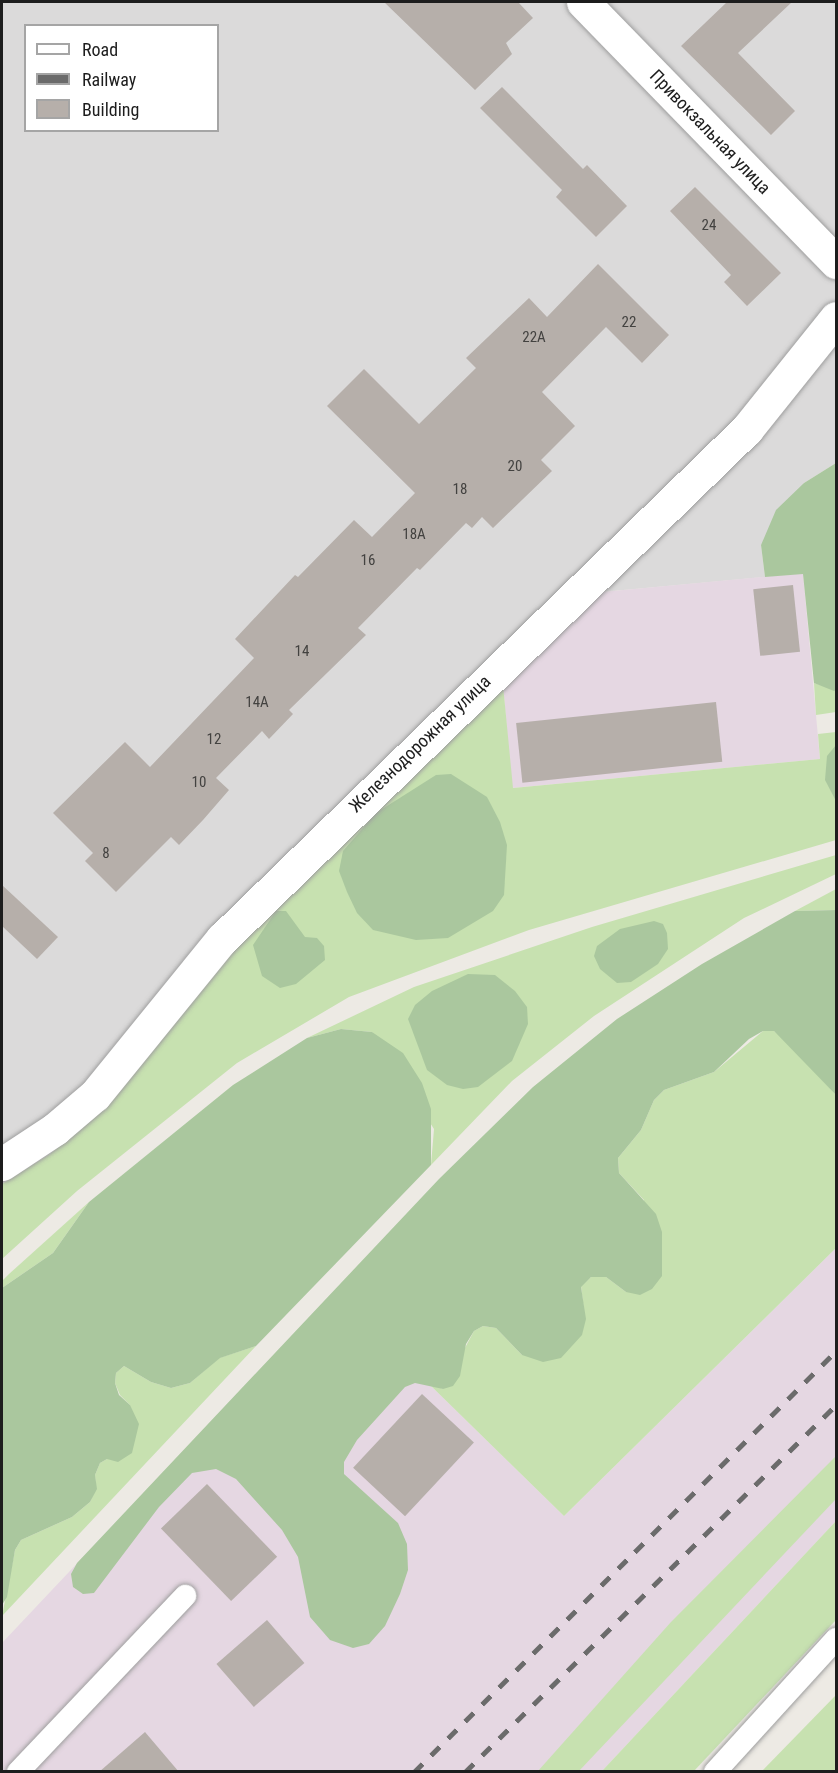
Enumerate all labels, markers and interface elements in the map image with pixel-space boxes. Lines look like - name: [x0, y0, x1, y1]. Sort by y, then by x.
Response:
- legend: [24, 24, 219, 132]
- text: Road: [82, 39, 118, 60]
- street label: Привокзальная улица: [645, 65, 775, 199]
- text: Railway: [82, 69, 136, 90]
- text: Building: [82, 99, 139, 120]
- house number: 24: [702, 217, 716, 235]
- house number: 22: [622, 314, 636, 332]
- house number: 22А: [522, 329, 546, 347]
- house number: 20: [508, 458, 522, 476]
- house number: 18: [453, 481, 467, 499]
- house number: 18А: [402, 526, 426, 544]
- house number: 16: [361, 552, 375, 570]
- house number: 14: [295, 643, 309, 661]
- street label: Железнодорожная улица: [345, 671, 495, 817]
- house number: 14А: [245, 694, 269, 712]
- house number: 12: [207, 731, 221, 749]
- house number: 10: [192, 774, 206, 792]
- house number: 8: [102, 845, 110, 863]

